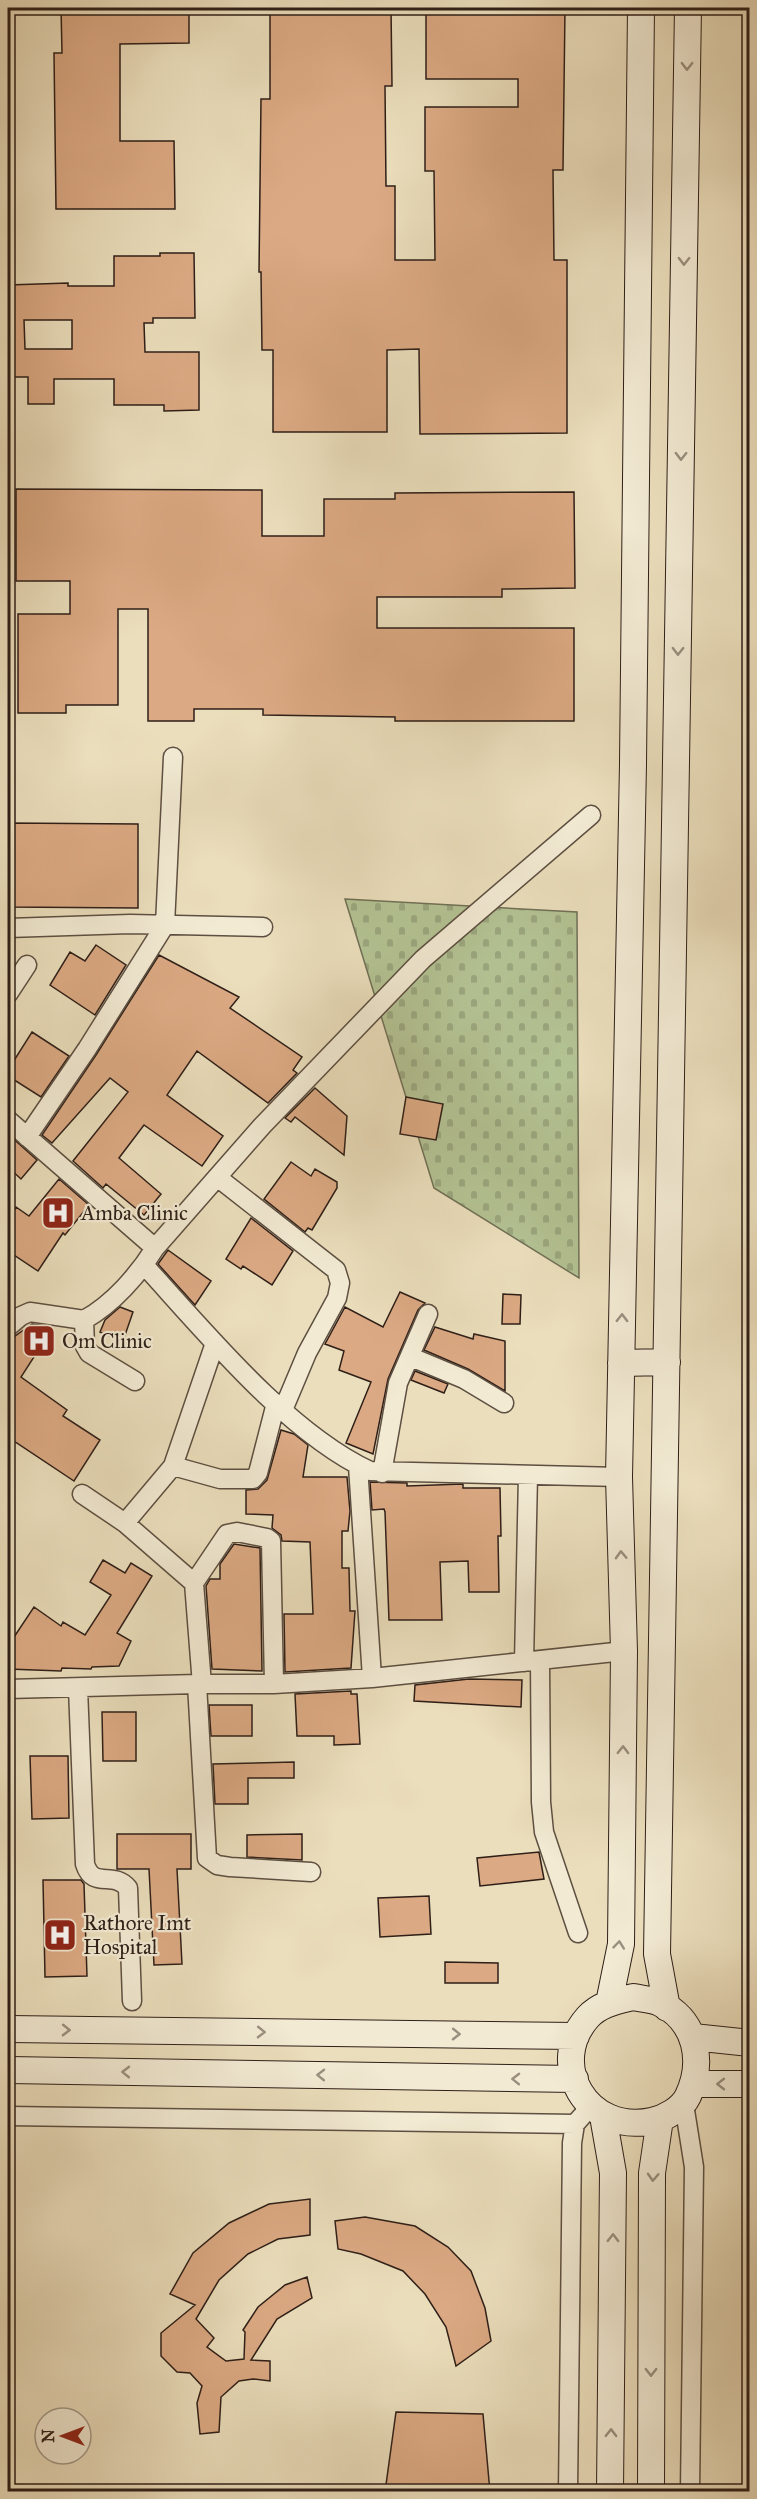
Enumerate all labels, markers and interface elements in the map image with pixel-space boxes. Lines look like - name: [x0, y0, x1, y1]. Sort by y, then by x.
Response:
- one-way arrow: [681, 61, 694, 70]
- one-way arrow: [678, 256, 691, 265]
- one-way arrow: [675, 451, 688, 460]
- one-way arrow: [672, 646, 685, 655]
- hospital icon: Amba Clinic: [40, 1195, 76, 1231]
- place label: Amba Clinic: [80, 1200, 188, 1226]
- one-way arrow: [616, 1314, 628, 1323]
- hospital icon: Om Clinic: [21, 1323, 57, 1359]
- place label: Om Clinic: [62, 1328, 152, 1354]
- one-way arrow: [615, 1551, 627, 1560]
- one-way arrow: [616, 1746, 629, 1755]
- place label: Rathore Imt Hospital: [83, 1910, 192, 1960]
- hospital icon: Rathore Imt Hospital: [42, 1917, 78, 1953]
- one-way arrow: [613, 1941, 625, 1950]
- one-way arrow: [61, 2024, 70, 2036]
- one-way arrow: [256, 2026, 265, 2038]
- one-way arrow: [451, 2028, 460, 2041]
- one-way arrow: [122, 2066, 131, 2078]
- one-way arrow: [317, 2069, 326, 2081]
- one-way arrow: [512, 2072, 521, 2085]
- one-way arrow: [717, 2078, 726, 2090]
- one-way arrow: [646, 2173, 659, 2182]
- one-way arrow: [607, 2234, 619, 2243]
- one-way arrow: [645, 2368, 657, 2377]
- north arrow: [33, 2406, 93, 2466]
- text: N: [39, 2429, 58, 2443]
- one-way arrow: [604, 2429, 617, 2438]

